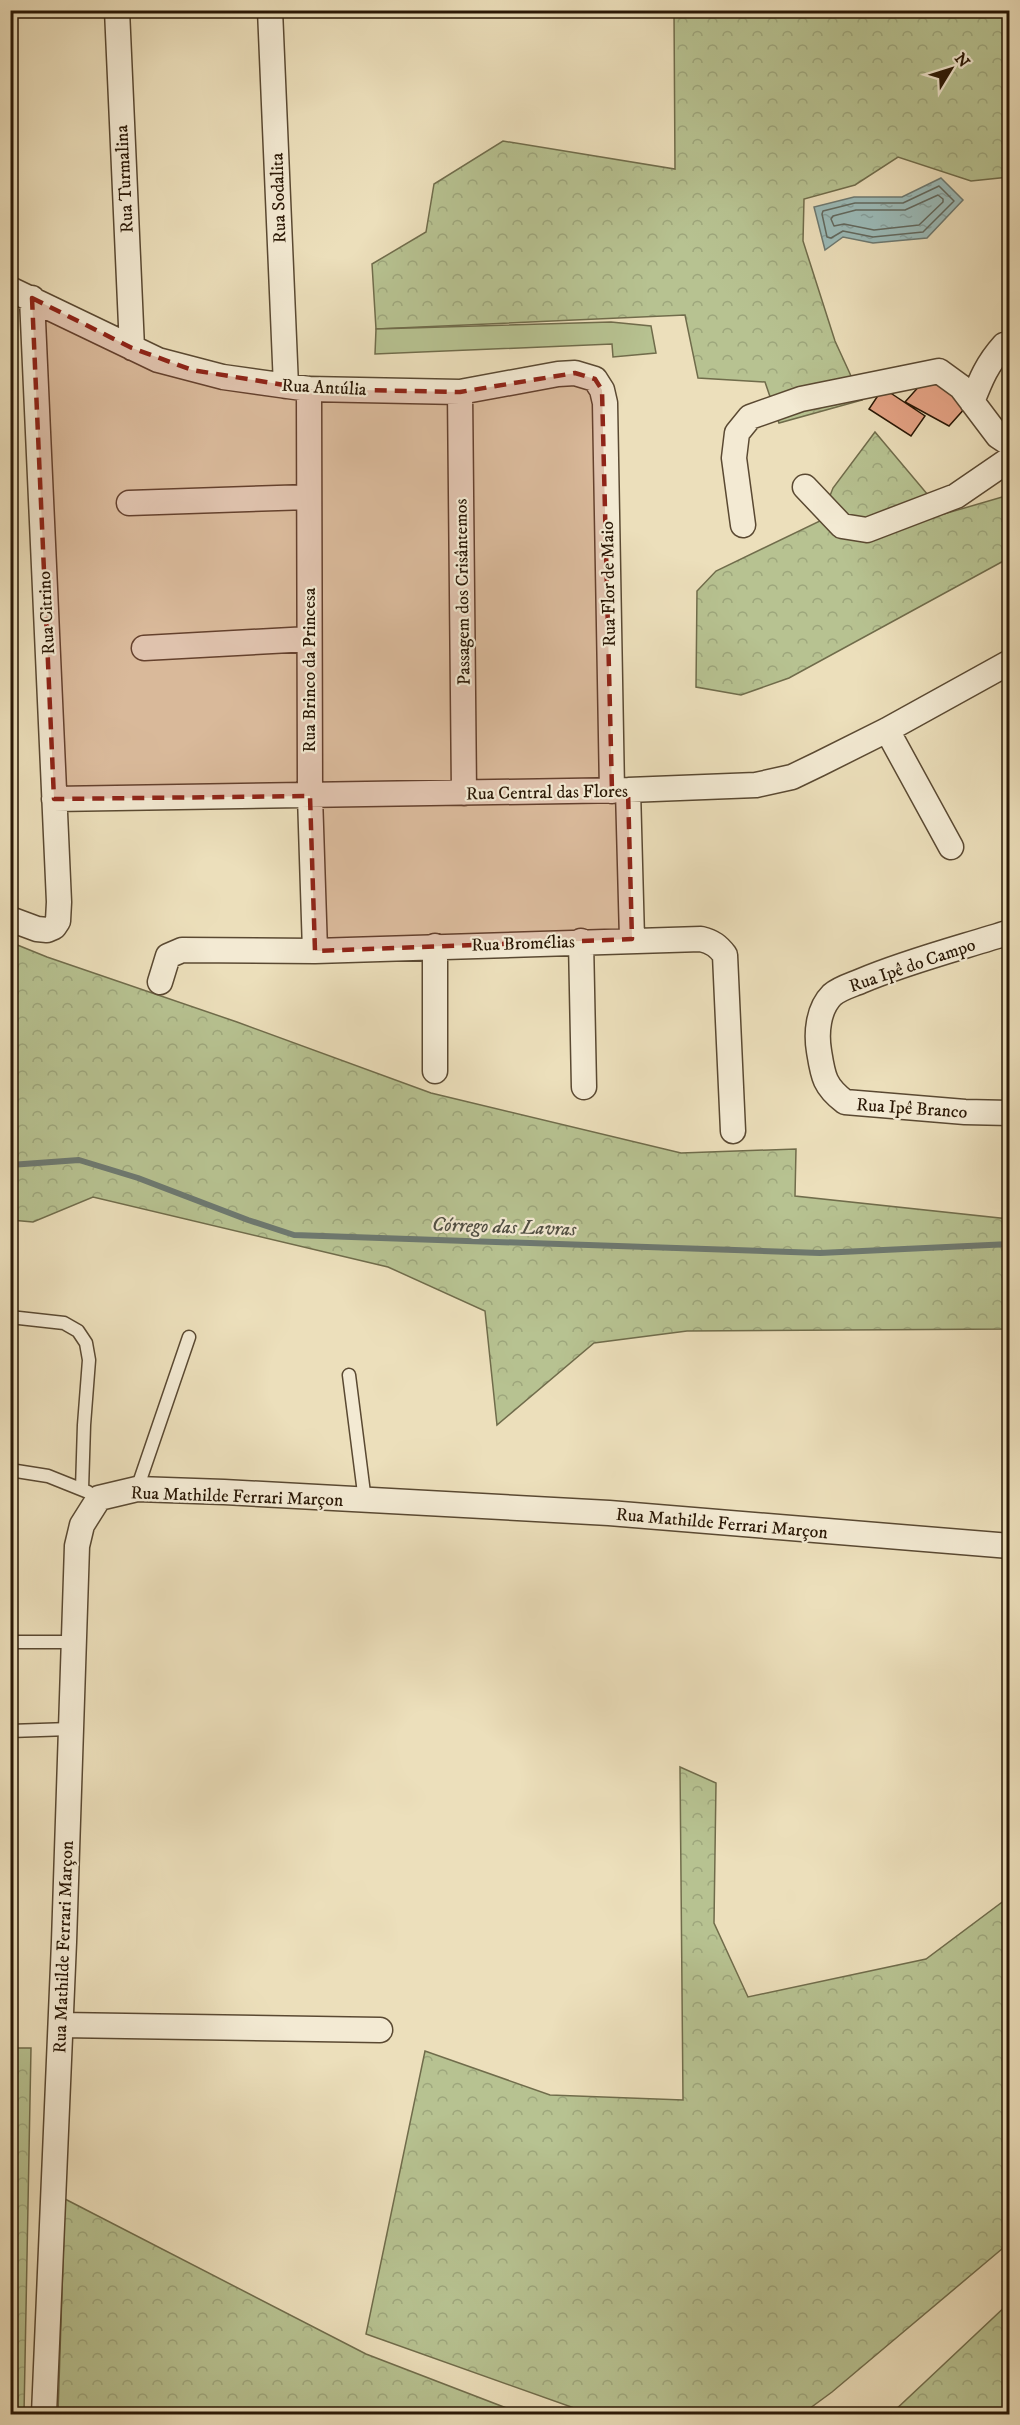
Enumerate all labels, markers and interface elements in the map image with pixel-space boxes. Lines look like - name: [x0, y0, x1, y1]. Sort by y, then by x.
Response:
- north arrow: [921, 39, 981, 99]
- text: N: [950, 49, 974, 72]
- street label: Rua Turmalina: [111, 124, 139, 234]
- street label: Rua Sodalita: [266, 152, 292, 244]
- street label: Rua Antúlia: [281, 375, 367, 401]
- street label: Passagem dos Crisântemos: [450, 499, 476, 685]
- street label: Rua Flor de Maio: [597, 521, 621, 647]
- street label: Rua Citrino: [34, 570, 60, 655]
- street label: Rua Brinco da Princesa: [299, 587, 321, 753]
- street label: Rua Central das Flores: [466, 781, 628, 805]
- street label: Rua Bromélias: [471, 931, 575, 957]
- street label: Rua Ipê do Campo: [846, 934, 979, 998]
- street label: Rua Ipê Branco: [856, 1094, 968, 1124]
- water label: Córrego das Lavras: [431, 1212, 578, 1243]
- street label: Rua Mathilde Ferrari Marçon: [130, 1482, 344, 1512]
- street label: Rua Mathilde Ferrari Marçon: [615, 1504, 829, 1544]
- street label: Rua Mathilde Ferrari Marçon: [49, 1840, 79, 2054]

